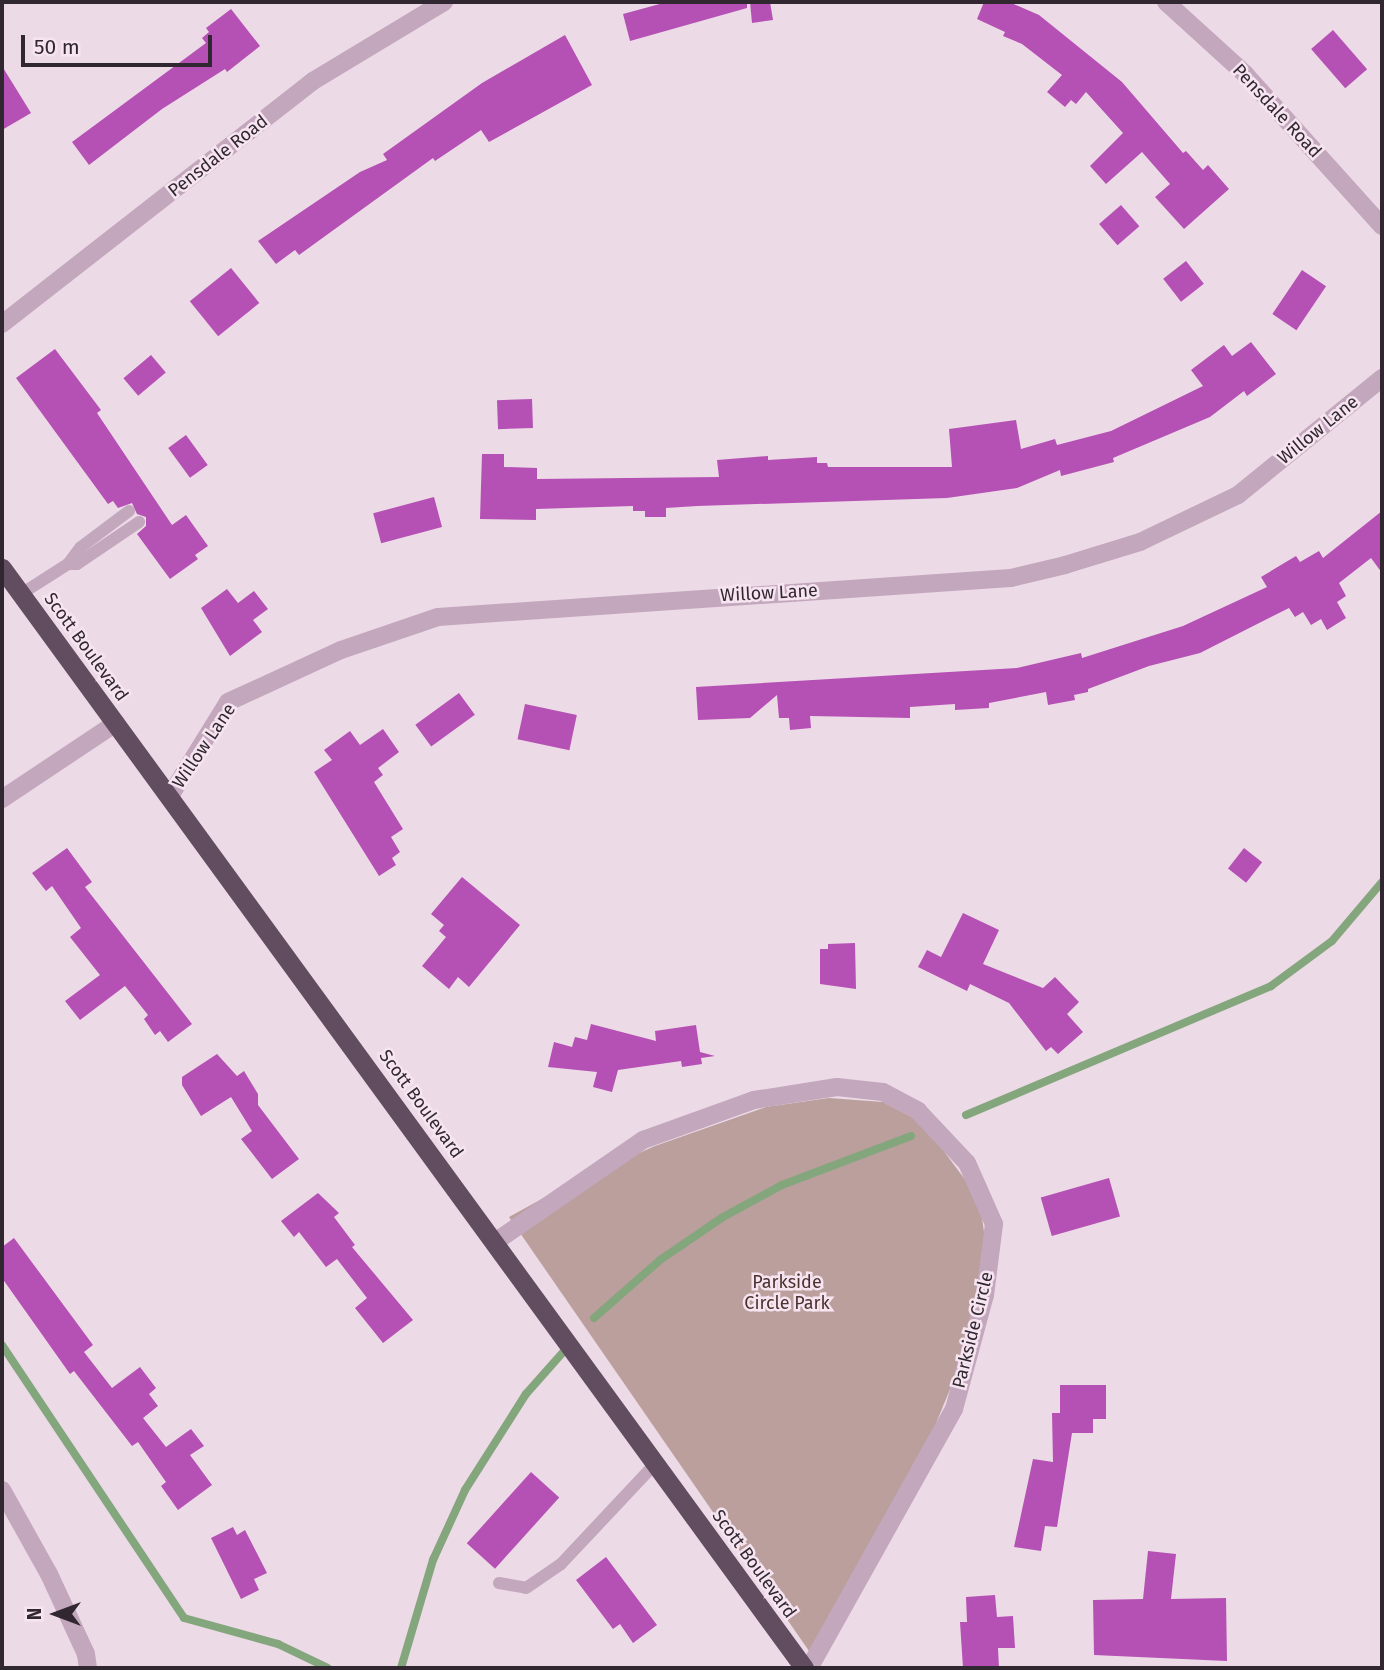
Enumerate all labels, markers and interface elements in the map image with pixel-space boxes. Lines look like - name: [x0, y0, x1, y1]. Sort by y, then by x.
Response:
- scale bar: [24, 21, 215, 65]
- text: 50 m: [34, 34, 80, 60]
- street label: Pensdale Road: [1228, 60, 1326, 162]
- street label: Pensdale Road: [164, 110, 272, 202]
- street label: Willow Lane: [1273, 391, 1363, 469]
- street label: Willow Lane: [720, 580, 818, 606]
- street label: Scott Boulevard: [39, 589, 133, 705]
- street label: Willow Lane: [168, 700, 240, 792]
- street label: Scott Boulevard: [374, 1046, 468, 1162]
- street label: Parkside Circle: [948, 1269, 998, 1391]
- park label: Parkside Circle Park: [744, 1272, 830, 1314]
- street label: Scott Boulevard: [707, 1506, 801, 1622]
- north arrow: [21, 1579, 91, 1649]
- text: N: [23, 1608, 46, 1620]

